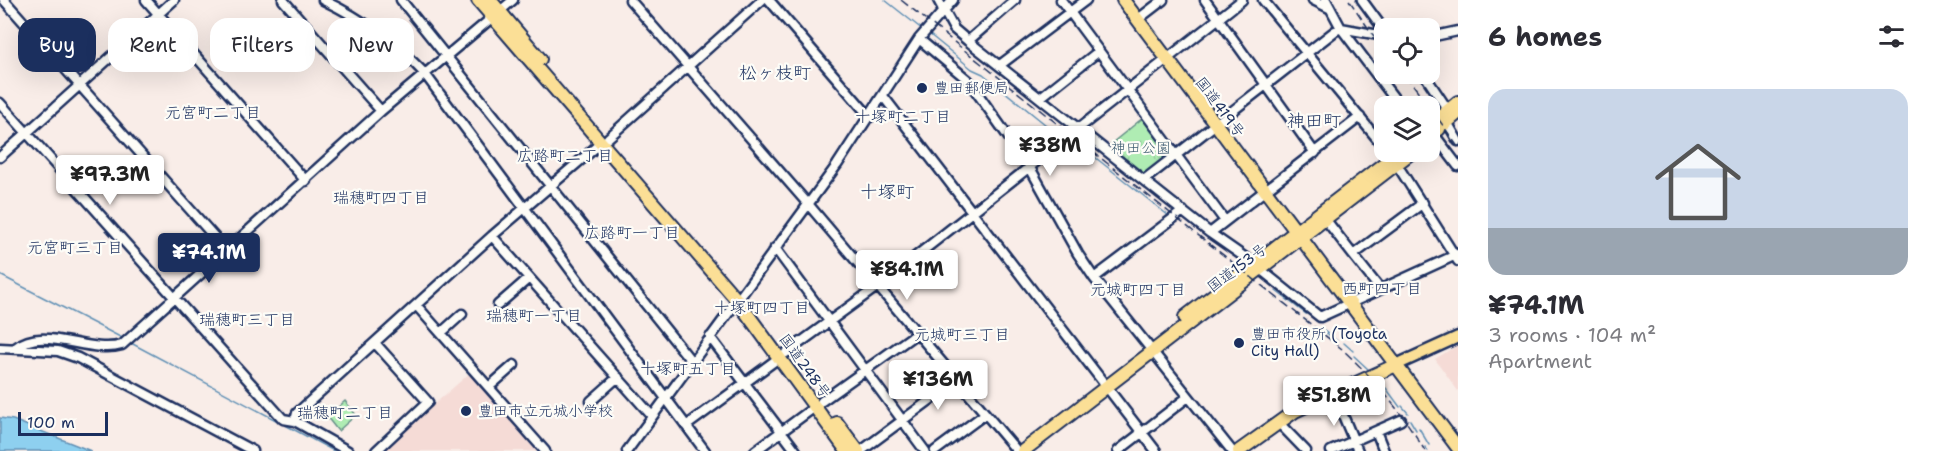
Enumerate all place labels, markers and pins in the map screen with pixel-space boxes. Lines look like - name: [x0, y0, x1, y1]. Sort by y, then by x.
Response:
- place label: 豊田郵便局: [934, 78, 1009, 98]
- marker: 豊田郵便局: [915, 81, 929, 95]
- pin: ¥38M: [1014, 126, 1086, 177]
- pin: ¥97.3M: [61, 155, 159, 206]
- pin: ¥74.1M: [160, 233, 258, 284]
- pin: ¥84.1M: [858, 250, 956, 301]
- place label: 豊田市役所 (Toyota City Hall): [1251, 324, 1388, 361]
- marker: 豊田市役所 (Toyota City Hall): [1232, 336, 1246, 350]
- pin: ¥136M: [896, 360, 980, 411]
- pin: ¥51.8M: [1285, 376, 1383, 427]
- place label: 豊田市立元城小学校: [478, 401, 613, 421]
- marker: 豊田市立元城小学校: [459, 404, 473, 418]

